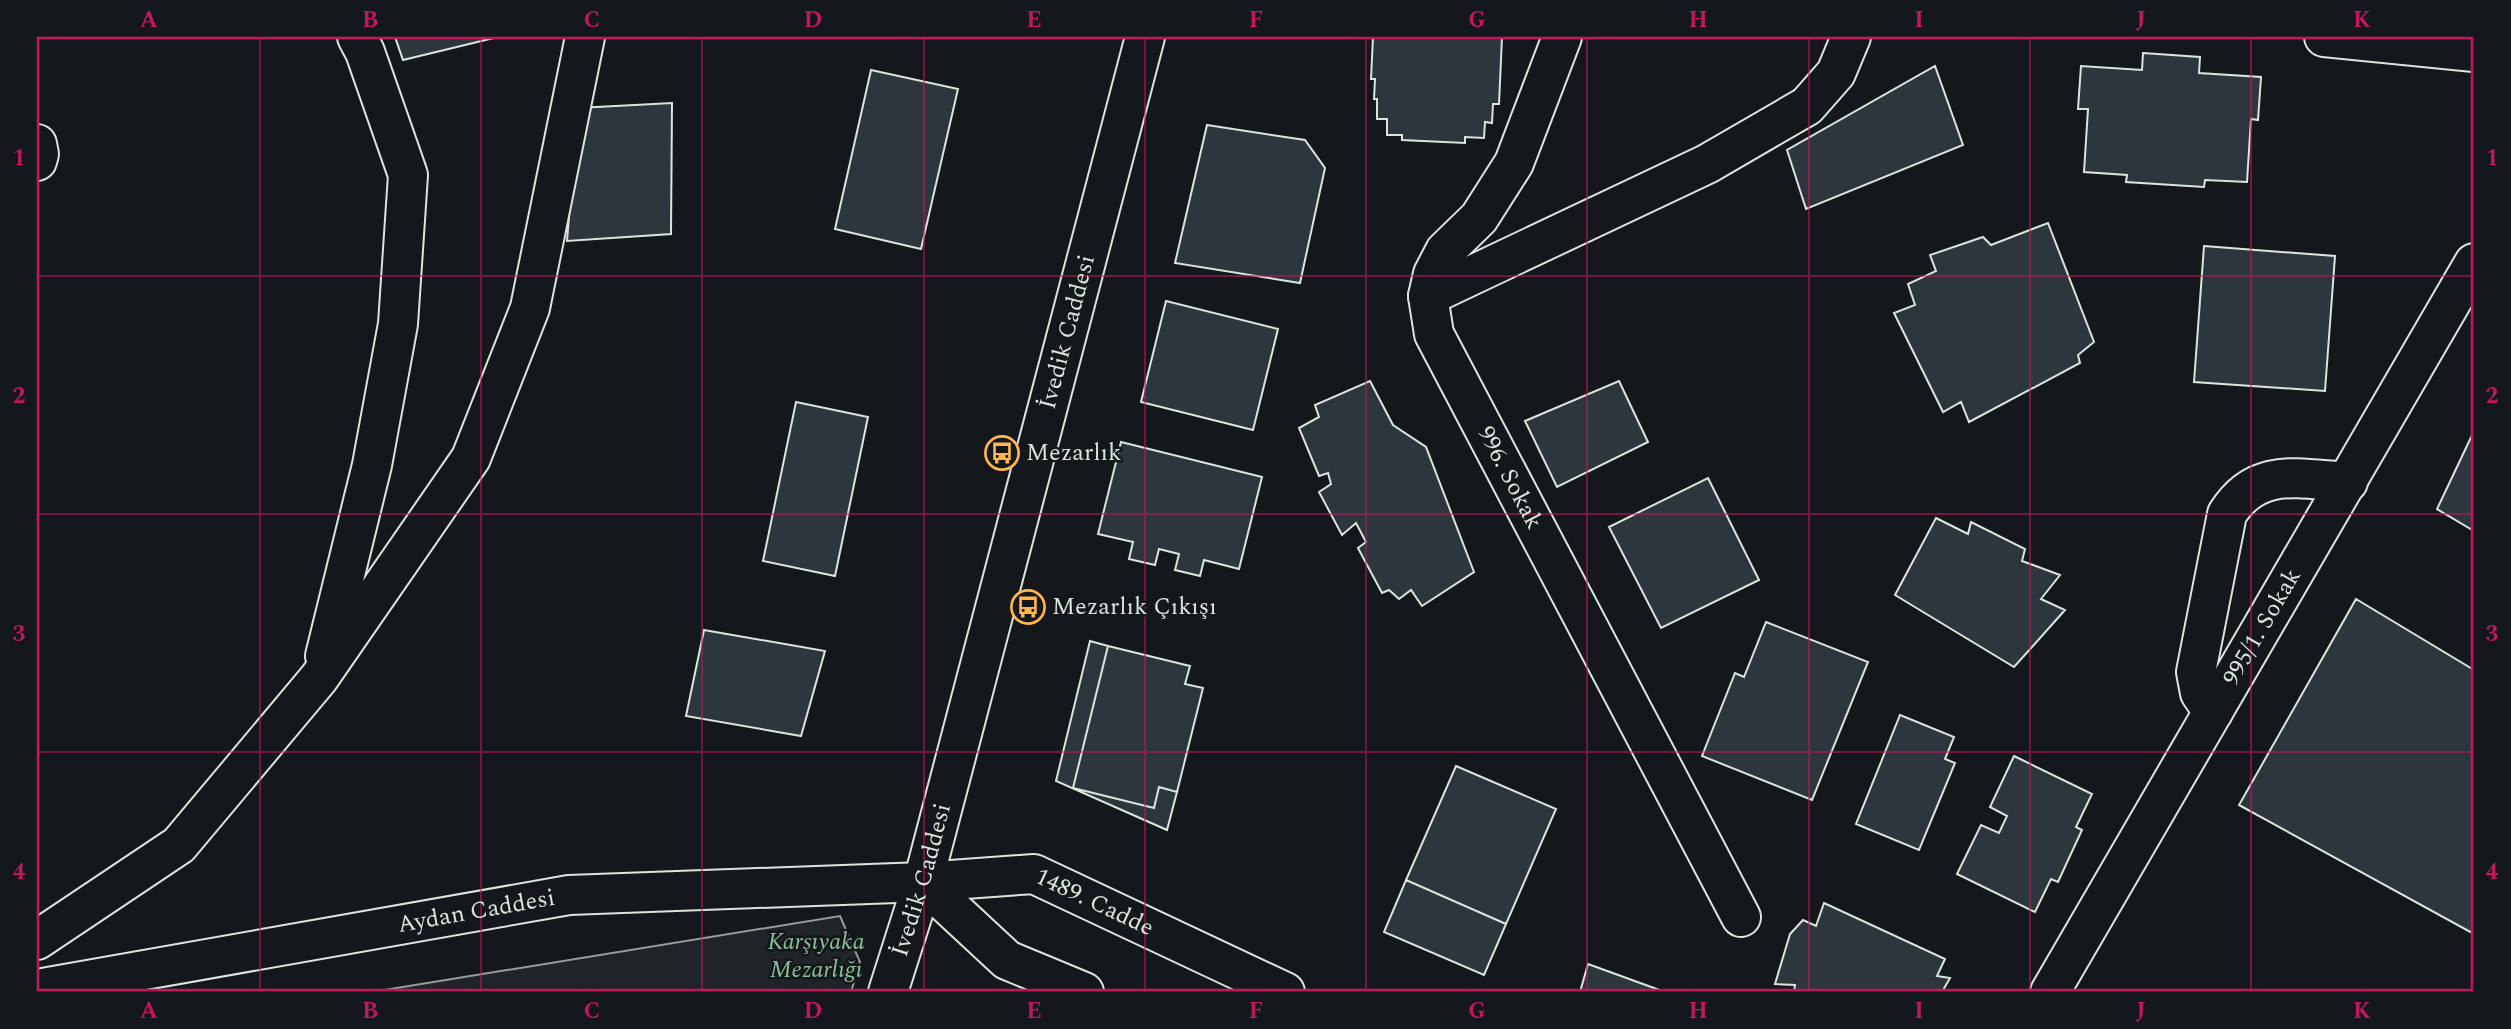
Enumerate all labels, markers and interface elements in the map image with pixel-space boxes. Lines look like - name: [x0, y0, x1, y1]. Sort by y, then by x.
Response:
- text: A: [140, 3, 158, 38]
- text: B: [362, 3, 378, 38]
- text: C: [584, 3, 600, 38]
- text: D: [804, 3, 822, 38]
- text: E: [1026, 3, 1042, 38]
- text: F: [1249, 3, 1263, 38]
- text: G: [1468, 3, 1486, 38]
- text: H: [1688, 3, 1708, 38]
- text: I: [1914, 3, 1924, 38]
- text: J: [2136, 3, 2146, 38]
- text: K: [2353, 3, 2371, 38]
- text: 1: [13, 141, 25, 176]
- text: 1: [2486, 141, 2498, 176]
- street label: İvedik Caddesi: [1030, 251, 1105, 413]
- text: 2: [13, 379, 26, 414]
- text: 2: [2486, 379, 2499, 414]
- street label: 996. Sokak: [1468, 420, 1552, 536]
- bus stop icon: Mezarlık: [983, 434, 1021, 472]
- place label: Mezarlık: [1026, 435, 1121, 471]
- street label: 995/1. Sokak: [2214, 562, 2310, 693]
- bus stop icon: Mezarlık Çıkışı: [1009, 588, 1047, 626]
- place label: Mezarlık Çıkışı: [1052, 589, 1217, 625]
- text: 3: [13, 617, 26, 652]
- text: 3: [2486, 617, 2499, 652]
- street label: İvedik Caddesi: [882, 799, 961, 961]
- text: 4: [13, 855, 26, 890]
- text: 4: [2486, 855, 2499, 890]
- street label: 1489. Cadde: [1029, 859, 1160, 946]
- street label: Aydan Caddesi: [395, 880, 558, 943]
- park label: Karşıyaka Mezarlığı: [767, 924, 865, 988]
- text: A: [140, 994, 158, 1029]
- text: B: [362, 994, 378, 1029]
- text: C: [584, 994, 600, 1029]
- text: D: [804, 994, 822, 1029]
- text: E: [1026, 994, 1042, 1029]
- text: F: [1249, 994, 1263, 1029]
- text: G: [1468, 994, 1486, 1029]
- text: H: [1688, 994, 1708, 1029]
- text: I: [1914, 994, 1924, 1029]
- text: J: [2136, 994, 2146, 1029]
- text: K: [2353, 994, 2371, 1029]

